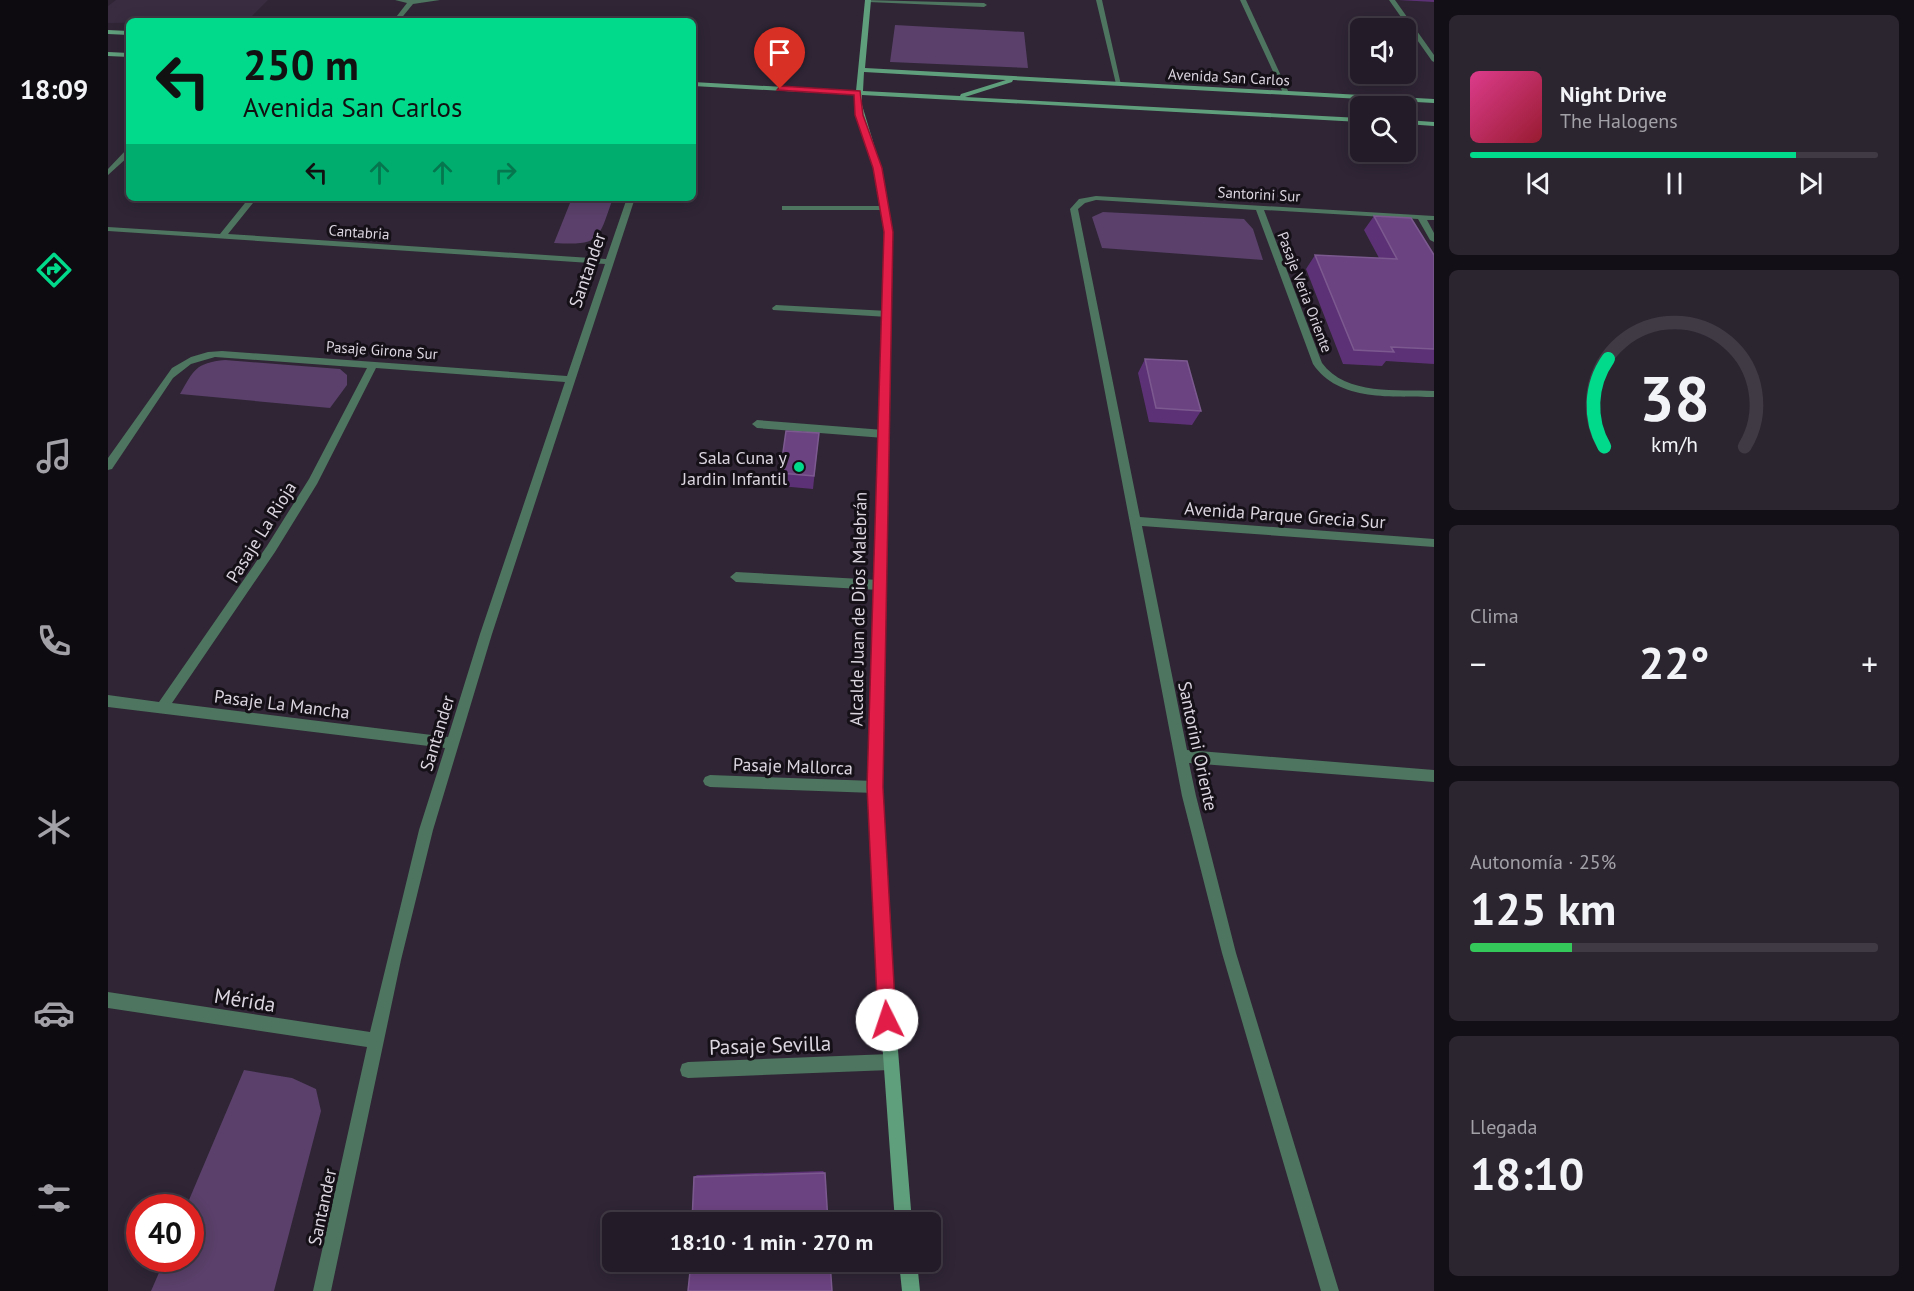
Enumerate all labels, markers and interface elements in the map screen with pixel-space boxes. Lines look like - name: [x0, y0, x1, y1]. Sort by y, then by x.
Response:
- map controls: [1350, 18, 1416, 162]
- button: sound: [1350, 18, 1416, 84]
- pin: [754, 27, 805, 89]
- icon: arrive: [763, 36, 796, 69]
- text: 250 m: [243, 37, 359, 92]
- icon: left: [144, 42, 222, 120]
- street label: Avenida San Carlos: [1168, 64, 1290, 90]
- text: 18:09: [20, 72, 88, 106]
- text: Night Drive: [1560, 80, 1667, 108]
- text: Avenida San Carlos: [243, 90, 462, 124]
- button: search: [1350, 96, 1416, 162]
- text: The Halogens: [1560, 108, 1678, 134]
- icon: left: [300, 156, 333, 189]
- icon: ahead: [363, 156, 396, 189]
- icon: ahead: [426, 156, 459, 189]
- icon: right: [489, 156, 522, 189]
- icon: previous: [1522, 167, 1555, 200]
- icon: pause: [1658, 167, 1691, 200]
- icon: next: [1794, 167, 1827, 200]
- street label: Santorini Sur: [1217, 182, 1301, 206]
- street label: Cantabria: [328, 220, 390, 244]
- street label: Santander: [563, 229, 611, 311]
- street label: Pasaje Veria Oriente: [1273, 229, 1337, 355]
- icon: directions: [33, 249, 75, 291]
- street label: Pasaje Girona Sur: [326, 337, 438, 363]
- text: 38: [1639, 357, 1709, 438]
- text: km/h: [1650, 431, 1697, 459]
- icon: music: [33, 435, 75, 477]
- place label: Sala Cuna y Jardin Infantil: [681, 446, 788, 490]
- marker: Sala Cuna y Jardin Infantil: [792, 460, 806, 474]
- street label: Pasaje La Rioja: [221, 477, 301, 587]
- street label: Alcalde Juan de Dios Malebrán: [844, 491, 872, 727]
- street label: Avenida Parque Grecia Sur: [1184, 496, 1386, 534]
- text: Clima: [1470, 603, 1519, 629]
- icon: phone: [33, 620, 75, 662]
- text: 22°: [1639, 633, 1709, 691]
- text: −: [1470, 642, 1487, 685]
- text: +: [1861, 642, 1878, 685]
- street label: Santorini Oriente: [1173, 679, 1223, 813]
- street label: Pasaje La Mancha: [213, 684, 351, 724]
- street label: Santander: [415, 692, 459, 774]
- street label: Pasaje Mallorca: [733, 752, 853, 780]
- icon: climate: [33, 806, 75, 848]
- text: Autonomía · 25%: [1470, 849, 1616, 875]
- text: 125 km: [1470, 879, 1616, 937]
- street label: Mérida: [212, 982, 278, 1018]
- position arrow: [855, 988, 919, 1052]
- icon: car: [33, 992, 75, 1034]
- street label: Pasaje Sevilla: [708, 1029, 832, 1061]
- text: Llegada: [1470, 1114, 1537, 1140]
- text: 18:10: [1470, 1144, 1584, 1202]
- street label: Santander: [303, 1166, 341, 1248]
- icon: filters: [33, 1177, 75, 1219]
- speed limit sign: 40: [126, 1194, 204, 1272]
- text: 18:10 · 1 min · 270 m: [670, 1228, 873, 1256]

